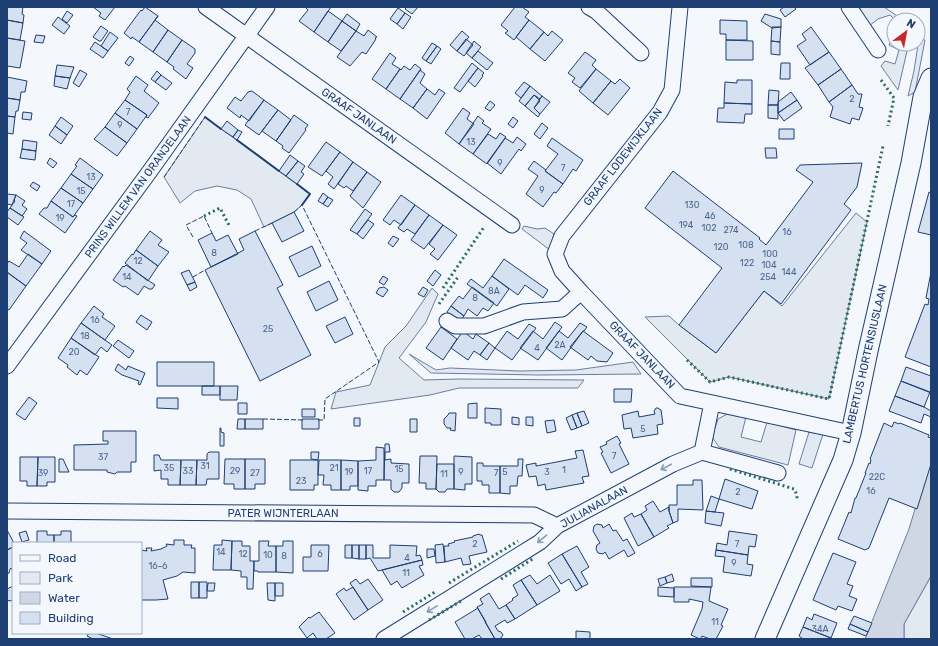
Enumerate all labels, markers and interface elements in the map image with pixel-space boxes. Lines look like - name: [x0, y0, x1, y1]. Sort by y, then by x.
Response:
- north arrow: [886, 12, 926, 52]
- text: N: [904, 16, 918, 32]
- street label: GRAAF JANLAAN: [319, 85, 399, 147]
- house number: 2: [849, 94, 855, 104]
- street label: GRAAF LODEWIJKLAAN: [581, 106, 665, 208]
- house number: 7: [126, 107, 131, 117]
- street label: PRINS WILLEM VAN ORANJELAAN: [82, 113, 194, 261]
- house number: 9: [117, 120, 123, 130]
- house number: 13: [466, 137, 476, 147]
- house number: 9: [497, 158, 503, 168]
- house number: 7: [561, 163, 566, 173]
- house number: 13: [86, 172, 96, 182]
- house number: 9: [539, 185, 545, 195]
- house number: 15: [76, 186, 86, 196]
- house number: 17: [67, 199, 76, 209]
- house number: 130: [685, 200, 700, 210]
- house number: 46: [704, 211, 716, 221]
- house number: 19: [55, 213, 65, 223]
- house number: 194: [679, 220, 694, 230]
- house number: 102: [702, 223, 716, 233]
- house number: 274: [723, 225, 739, 235]
- house number: 16: [782, 227, 792, 237]
- house number: 108: [738, 240, 754, 250]
- house number: 120: [714, 242, 729, 252]
- house number: 8: [211, 248, 217, 258]
- house number: 100: [762, 249, 778, 259]
- house number: 12: [133, 256, 143, 266]
- house number: 122: [740, 258, 754, 268]
- house number: 104: [761, 260, 777, 270]
- house number: 144: [781, 267, 797, 277]
- house number: 14: [122, 272, 132, 282]
- house number: 254: [760, 272, 777, 282]
- street label: LAMBERTUS HORTENSIUSLAAN: [840, 283, 890, 445]
- house number: 8A: [488, 286, 500, 296]
- house number: 8: [472, 293, 478, 303]
- house number: 16: [90, 315, 100, 325]
- street label: GRAAF JANLAAN: [606, 319, 678, 391]
- house number: 25: [263, 324, 273, 334]
- house number: 18: [80, 331, 90, 341]
- house number: 2A: [554, 340, 566, 350]
- house number: 4: [534, 343, 540, 353]
- house number: 20: [69, 347, 80, 357]
- house number: 5: [640, 424, 646, 434]
- house number: 7: [612, 451, 617, 461]
- house number: 37: [98, 452, 108, 462]
- house number: 31: [200, 461, 210, 471]
- house number: 35: [164, 463, 174, 473]
- house number: 21: [329, 463, 339, 473]
- house number: 15: [394, 464, 404, 474]
- one-way arrow: [660, 464, 672, 472]
- house number: 1: [562, 465, 566, 475]
- house number: 33: [183, 466, 193, 476]
- house number: 29: [230, 466, 240, 476]
- house number: 17: [364, 466, 373, 476]
- house number: 19: [344, 467, 354, 477]
- house number: 9: [458, 467, 464, 477]
- house number: 5: [502, 467, 508, 477]
- house number: 3: [544, 467, 550, 477]
- house number: 39: [38, 468, 48, 478]
- house number: 27: [250, 468, 260, 478]
- house number: 7: [494, 468, 499, 478]
- house number: 11: [440, 469, 448, 479]
- house number: 22C: [869, 472, 885, 482]
- house number: 23: [296, 476, 306, 486]
- street label: JULIANALAAN: [558, 483, 630, 531]
- house number: 16: [866, 486, 876, 496]
- house number: 2: [735, 487, 741, 497]
- street label: PATER WIJNTERLAAN: [227, 507, 339, 520]
- one-way arrow: [537, 535, 548, 544]
- house number: 2: [472, 539, 478, 549]
- house number: 7: [735, 539, 740, 549]
- legend: [12, 542, 142, 634]
- house number: 14: [216, 547, 226, 557]
- house number: 12: [238, 549, 248, 559]
- house number: 6: [317, 549, 323, 559]
- house number: 10: [263, 550, 273, 560]
- text: Road: [48, 551, 76, 565]
- house number: 8: [281, 551, 287, 561]
- house number: 4: [404, 553, 410, 563]
- house number: 9: [731, 558, 737, 568]
- house number: 16-6: [148, 561, 168, 571]
- house number: 11: [402, 568, 410, 578]
- text: Park: [48, 571, 74, 585]
- text: Water: [48, 591, 80, 605]
- one-way arrow: [427, 605, 438, 613]
- text: Building: [48, 611, 94, 625]
- house number: 11: [711, 617, 719, 627]
- house number: 34A: [811, 624, 829, 634]

